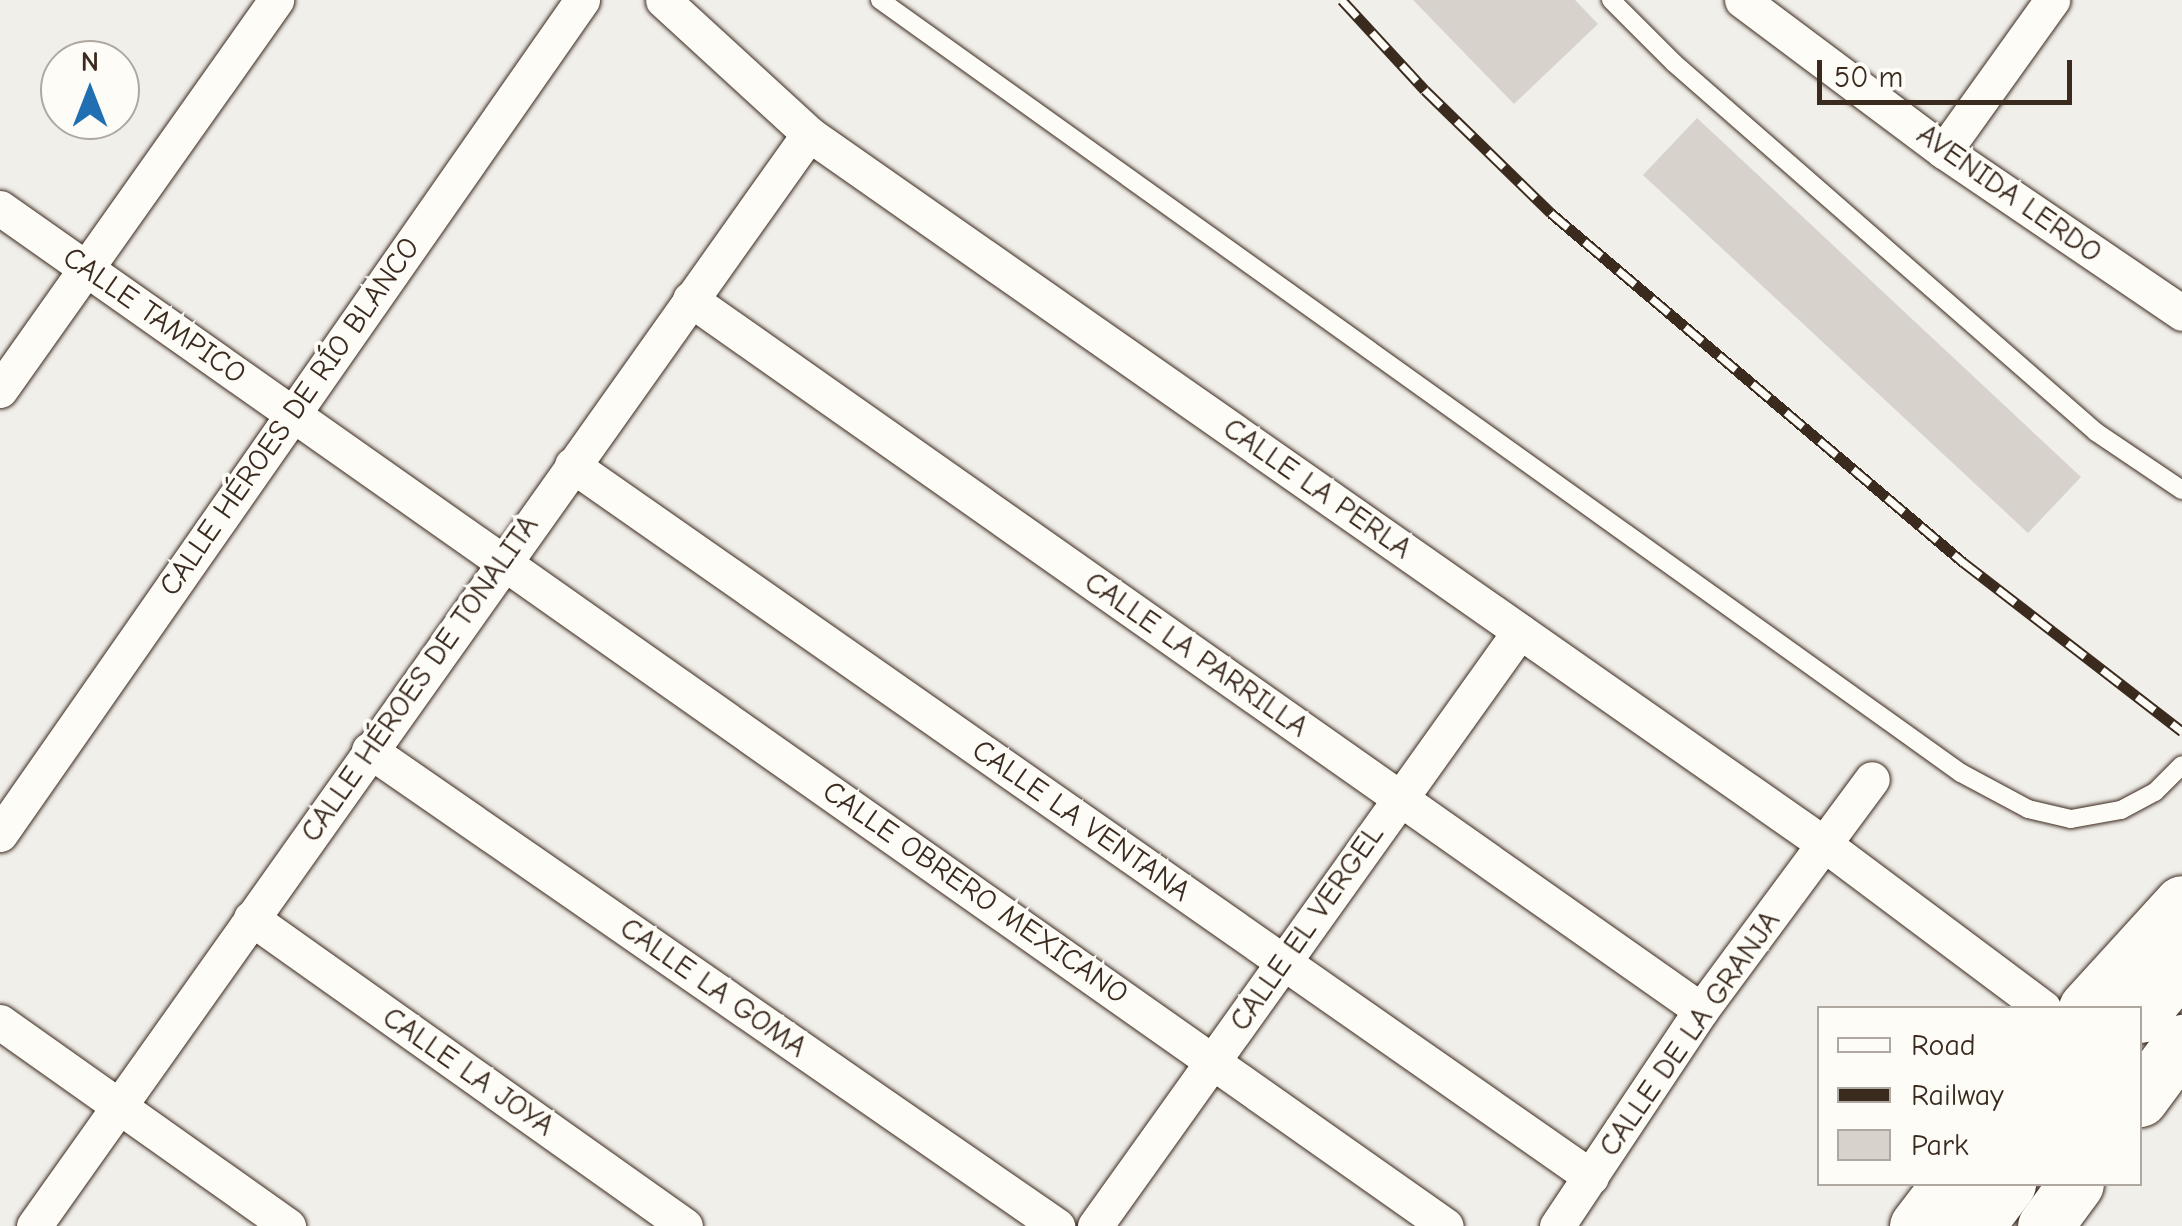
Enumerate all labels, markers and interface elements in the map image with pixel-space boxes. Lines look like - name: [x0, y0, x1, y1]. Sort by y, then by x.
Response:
- north arrow: [40, 40, 140, 140]
- scale bar: [1822, 40, 2077, 102]
- text: N: [81, 46, 99, 78]
- text: 50 m: [1834, 60, 1903, 95]
- street label: AVENIDA LERDO: [1910, 117, 2108, 271]
- street label: CALLE HÉROES DE RÍO BLANCO: [152, 231, 428, 603]
- street label: CALLE TAMPICO: [56, 240, 252, 392]
- street label: CALLE LA PERLA: [1216, 411, 1418, 567]
- street label: CALLE HÉROES DE TONALITA: [293, 509, 547, 849]
- street label: CALLE LA PARRILLA: [1077, 564, 1315, 746]
- street label: CALLE LA VENTANA: [965, 732, 1197, 910]
- street label: CALLE OBRERO MEXICANO: [815, 774, 1135, 1012]
- street label: CALLE EL VERGEL: [1222, 818, 1392, 1038]
- street label: CALLE DE LA GRANJA: [1592, 904, 1788, 1164]
- street label: CALLE LA GOMA: [613, 910, 813, 1066]
- street label: CALLE LA JOYA: [375, 1000, 561, 1144]
- legend: [1817, 1006, 2142, 1186]
- text: Road: [1911, 1028, 1976, 1063]
- text: Railway: [1911, 1078, 2004, 1113]
- text: Park: [1911, 1128, 1968, 1163]

